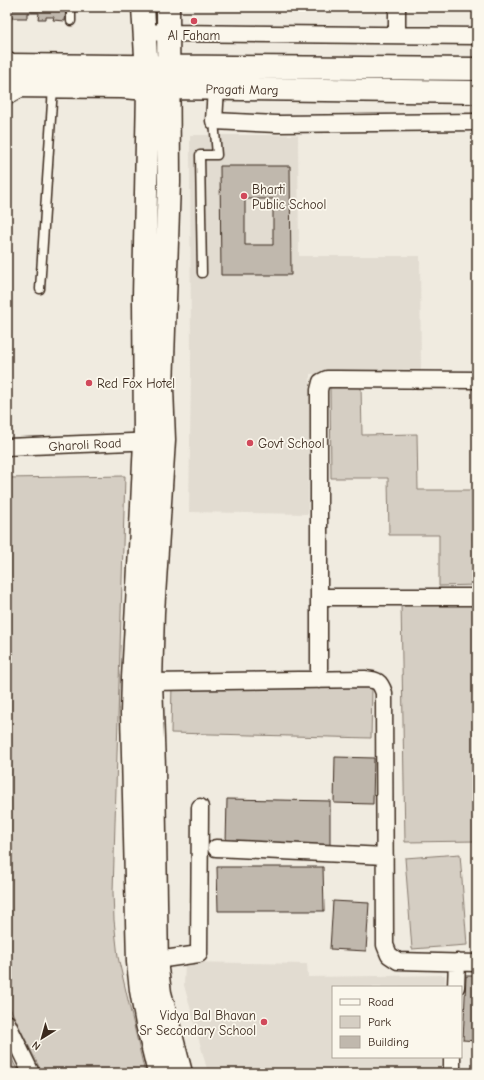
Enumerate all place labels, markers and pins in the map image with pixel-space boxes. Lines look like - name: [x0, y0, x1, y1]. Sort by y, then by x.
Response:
- marker: Al Faham: [189, 16, 199, 26]
- place label: Al Faham: [168, 28, 220, 43]
- place label: Bharti Public School: [252, 182, 326, 212]
- marker: Bharti Public School: [239, 191, 249, 201]
- place label: Red Fox Hotel: [97, 376, 175, 391]
- marker: Red Fox Hotel: [84, 378, 94, 388]
- place label: Govt School: [258, 436, 325, 451]
- marker: Govt School: [245, 438, 255, 448]
- place label: Vidya Bal Bhavan Sr Secondary School: [139, 1008, 256, 1038]
- marker: Vidya Bal Bhavan Sr Secondary School: [259, 1017, 269, 1027]

